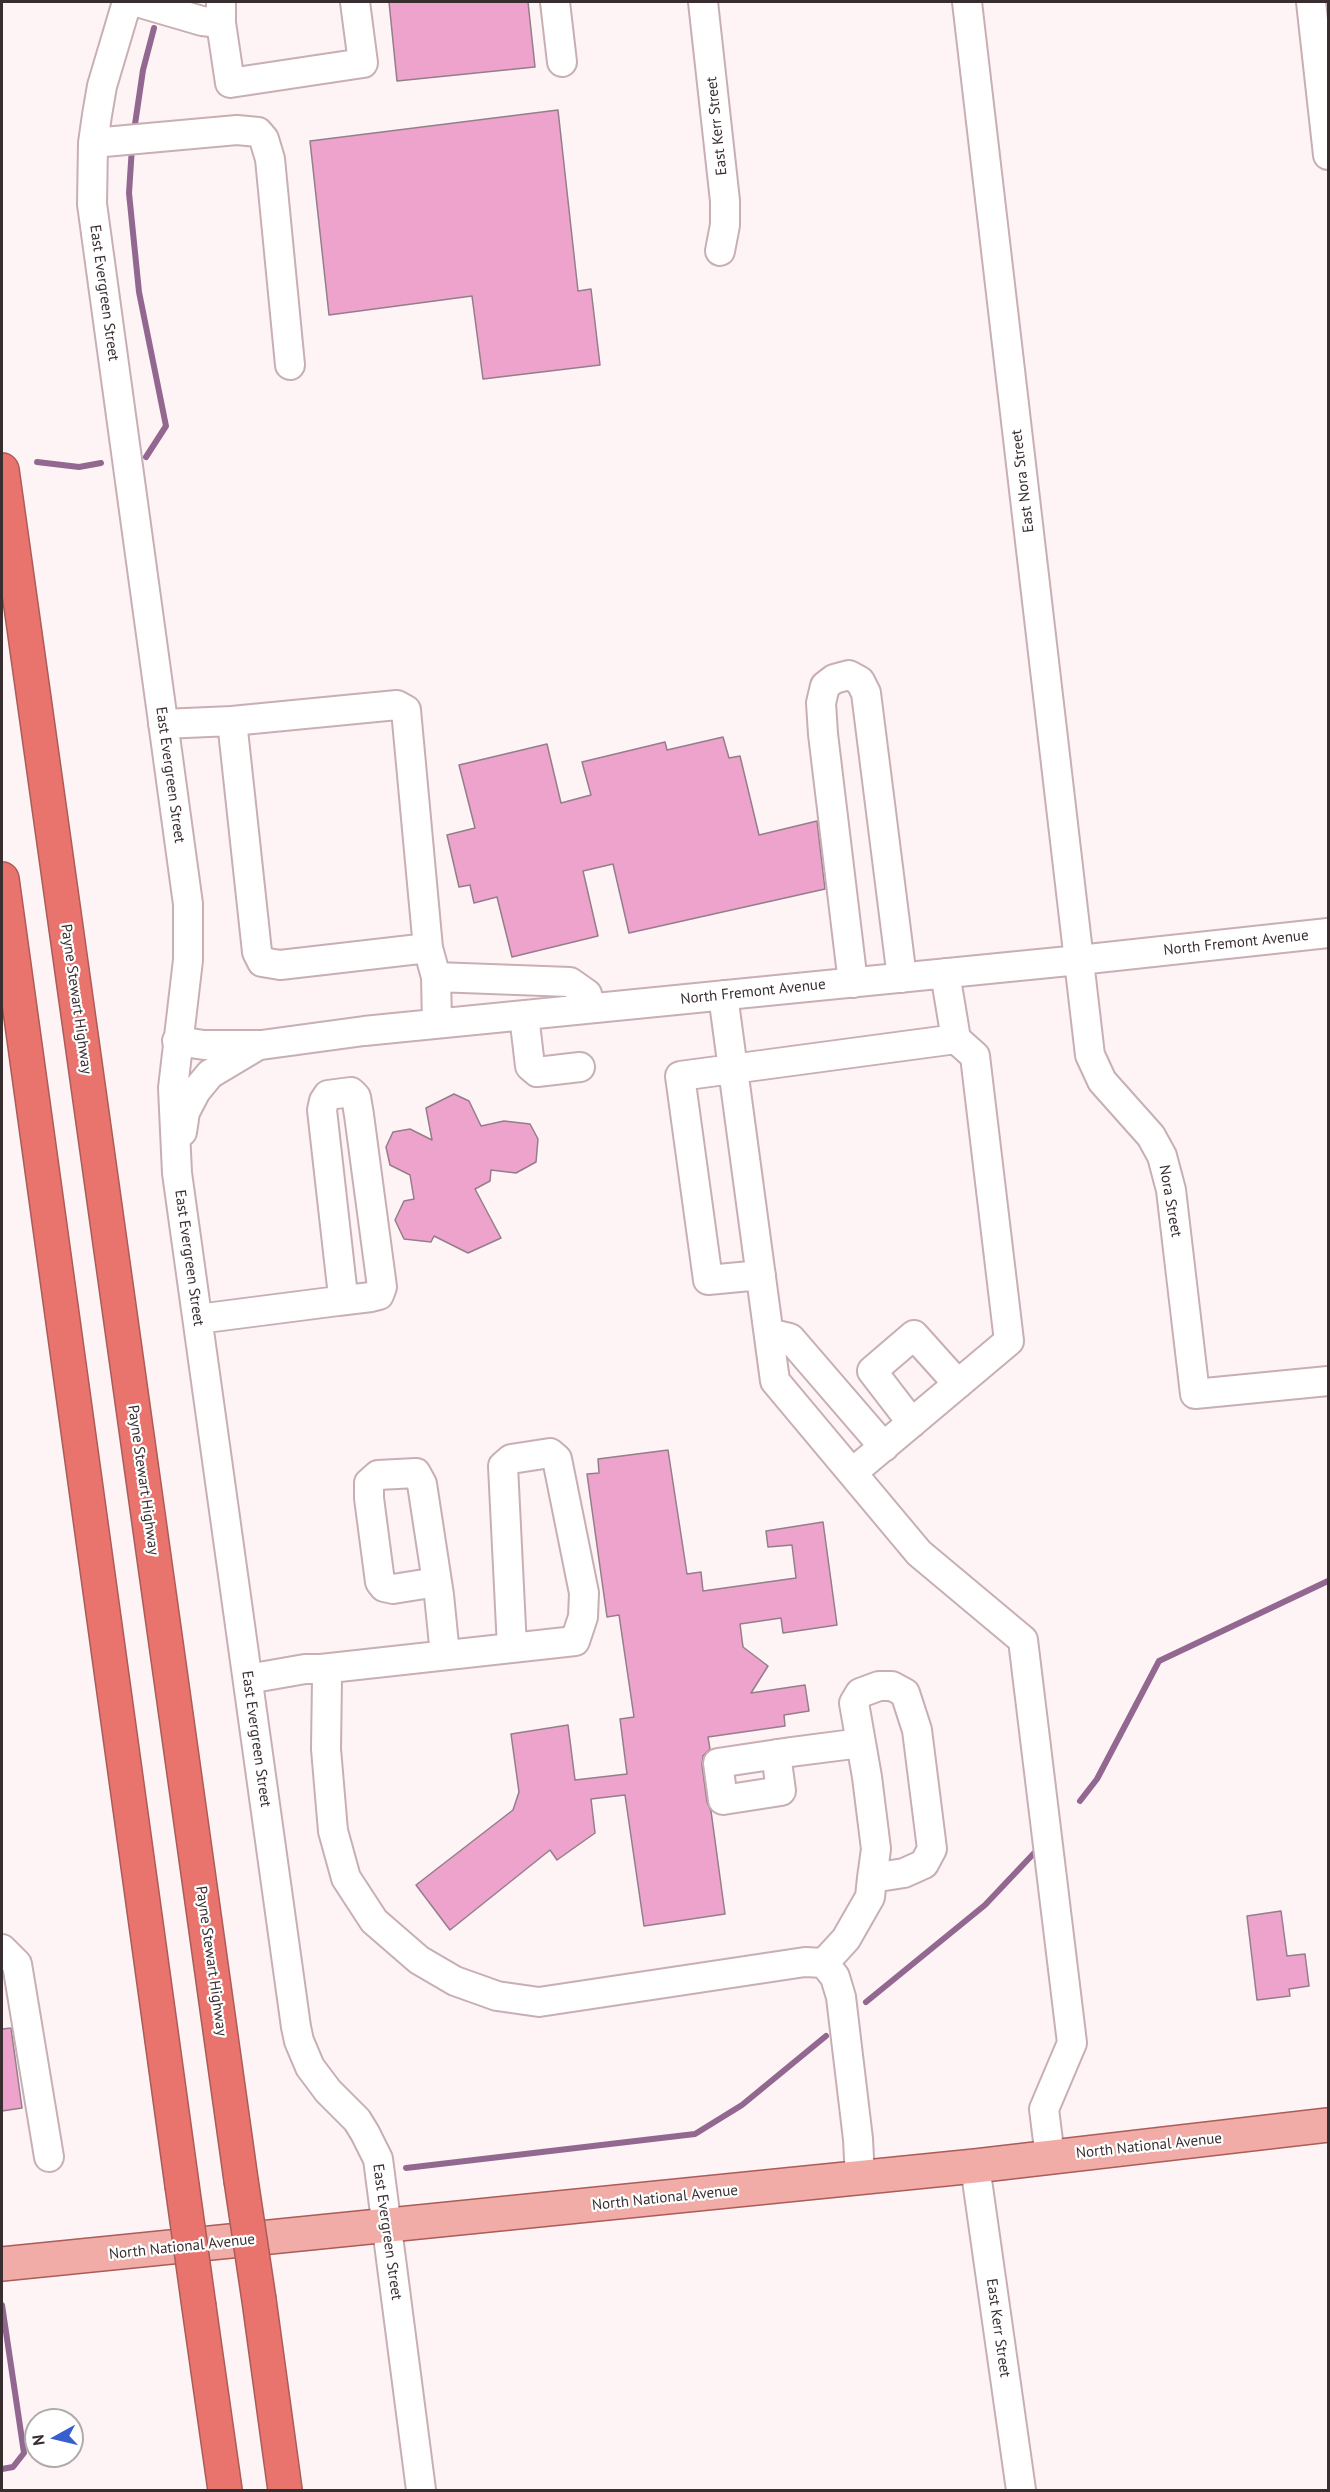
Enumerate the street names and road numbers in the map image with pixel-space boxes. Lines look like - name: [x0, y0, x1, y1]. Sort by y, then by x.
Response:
- street label: East Kerr Street: [703, 76, 731, 176]
- street label: East Evergreen Street: [86, 224, 122, 362]
- street label: East Nora Street: [1008, 428, 1038, 534]
- street label: East Evergreen Street: [152, 706, 188, 844]
- street label: Payne Stewart Highway: [57, 923, 95, 1075]
- street label: North Fremont Avenue: [1163, 926, 1309, 960]
- street label: North Fremont Avenue: [680, 975, 826, 1009]
- street label: Nora Street: [1155, 1163, 1185, 1239]
- street label: East Evergreen Street: [171, 1189, 207, 1327]
- street label: Payne Stewart Highway: [124, 1404, 162, 1556]
- street label: East Evergreen Street: [238, 1670, 274, 1808]
- street label: Payne Stewart Highway: [192, 1885, 230, 2037]
- street label: North National Avenue: [1075, 2129, 1223, 2163]
- street label: East Evergreen Street: [369, 2163, 405, 2301]
- street label: North National Avenue: [591, 2181, 739, 2215]
- street label: North National Avenue: [108, 2230, 256, 2264]
- street label: East Kerr Street: [982, 2278, 1014, 2378]

